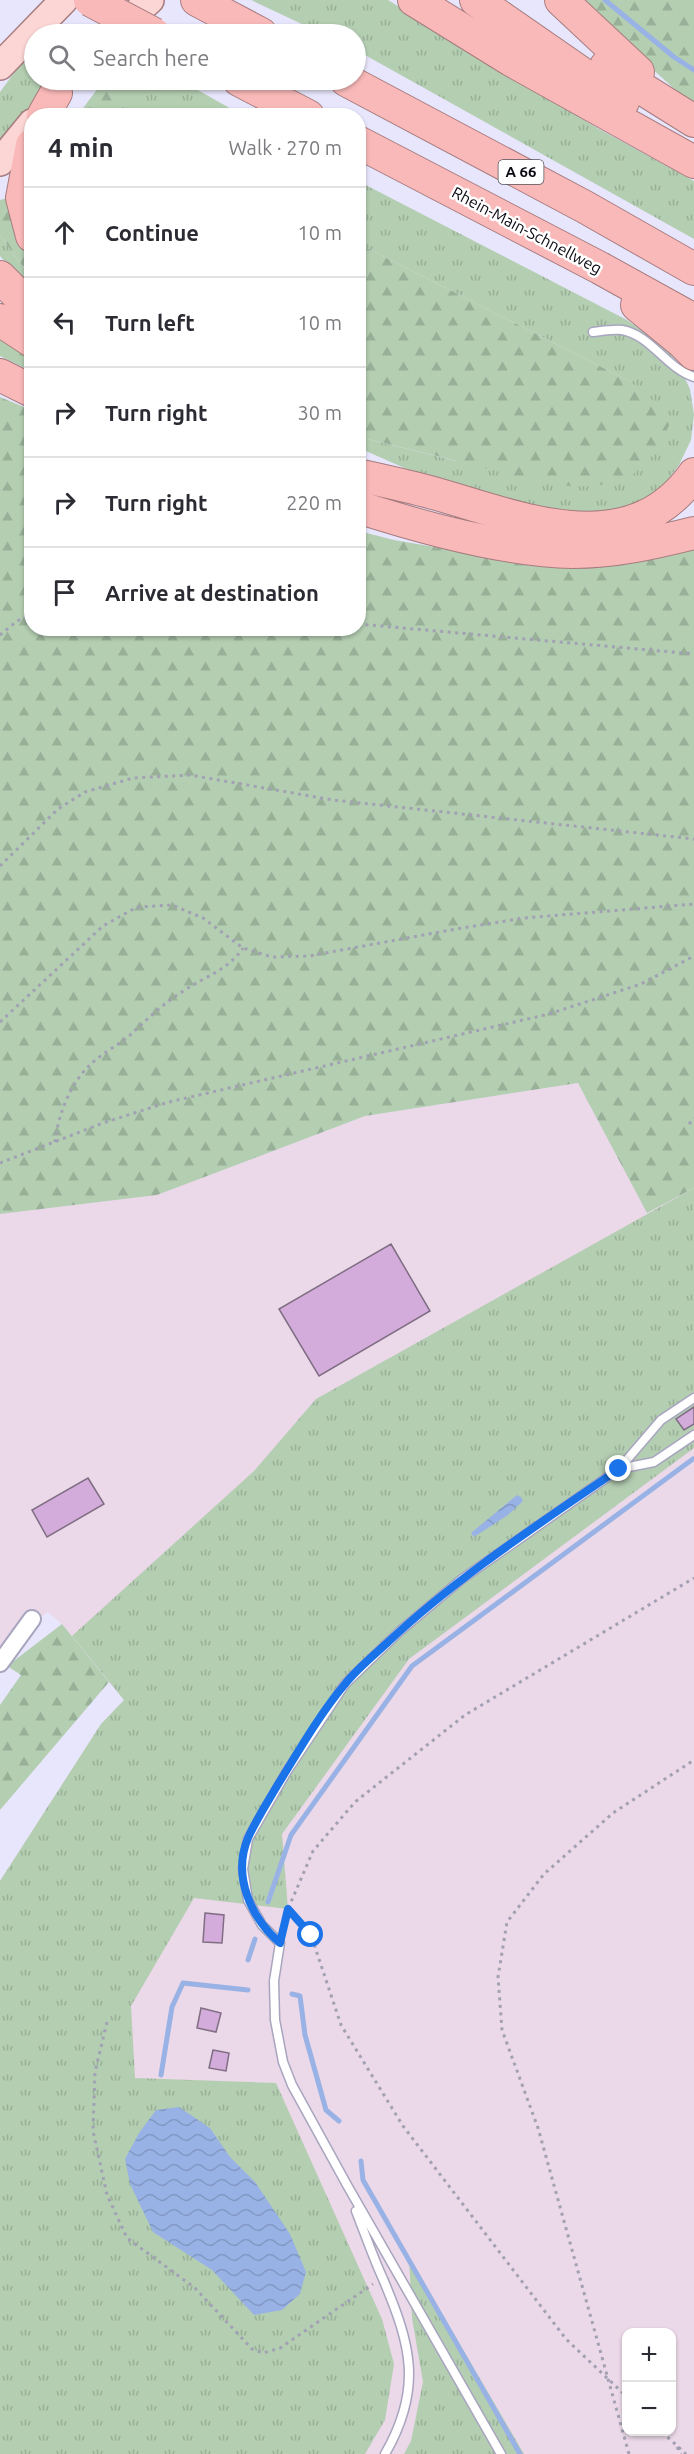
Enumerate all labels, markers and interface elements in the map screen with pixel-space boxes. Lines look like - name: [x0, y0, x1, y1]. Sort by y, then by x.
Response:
- search box: [24, 24, 366, 90]
- icon: search: [45, 41, 78, 74]
- text: Search here: [93, 45, 209, 70]
- text: 4 min: [48, 133, 114, 162]
- text: Walk · 270 m: [229, 136, 342, 159]
- road number: A 66: [498, 160, 544, 184]
- street label: Rhein-Main-Schnellweg: [449, 183, 605, 277]
- icon: ahead: [48, 216, 81, 249]
- text: Continue: [105, 220, 199, 245]
- text: 10 m: [298, 221, 342, 244]
- icon: left: [48, 306, 81, 339]
- text: Turn left: [105, 310, 195, 335]
- text: 10 m: [298, 311, 342, 334]
- icon: right: [48, 396, 81, 429]
- text: Turn right: [105, 400, 207, 425]
- text: 30 m: [298, 401, 342, 424]
- icon: right: [48, 486, 81, 519]
- text: Turn right: [105, 490, 207, 515]
- text: 220 m: [286, 491, 342, 514]
- icon: arrive: [48, 576, 81, 609]
- text: Arrive at destination: [105, 580, 319, 605]
- route end: [605, 1455, 631, 1481]
- route start: [297, 1921, 323, 1947]
- map controls: [622, 2328, 676, 2436]
- button: +: [622, 2328, 676, 2382]
- button: −: [622, 2382, 676, 2436]

